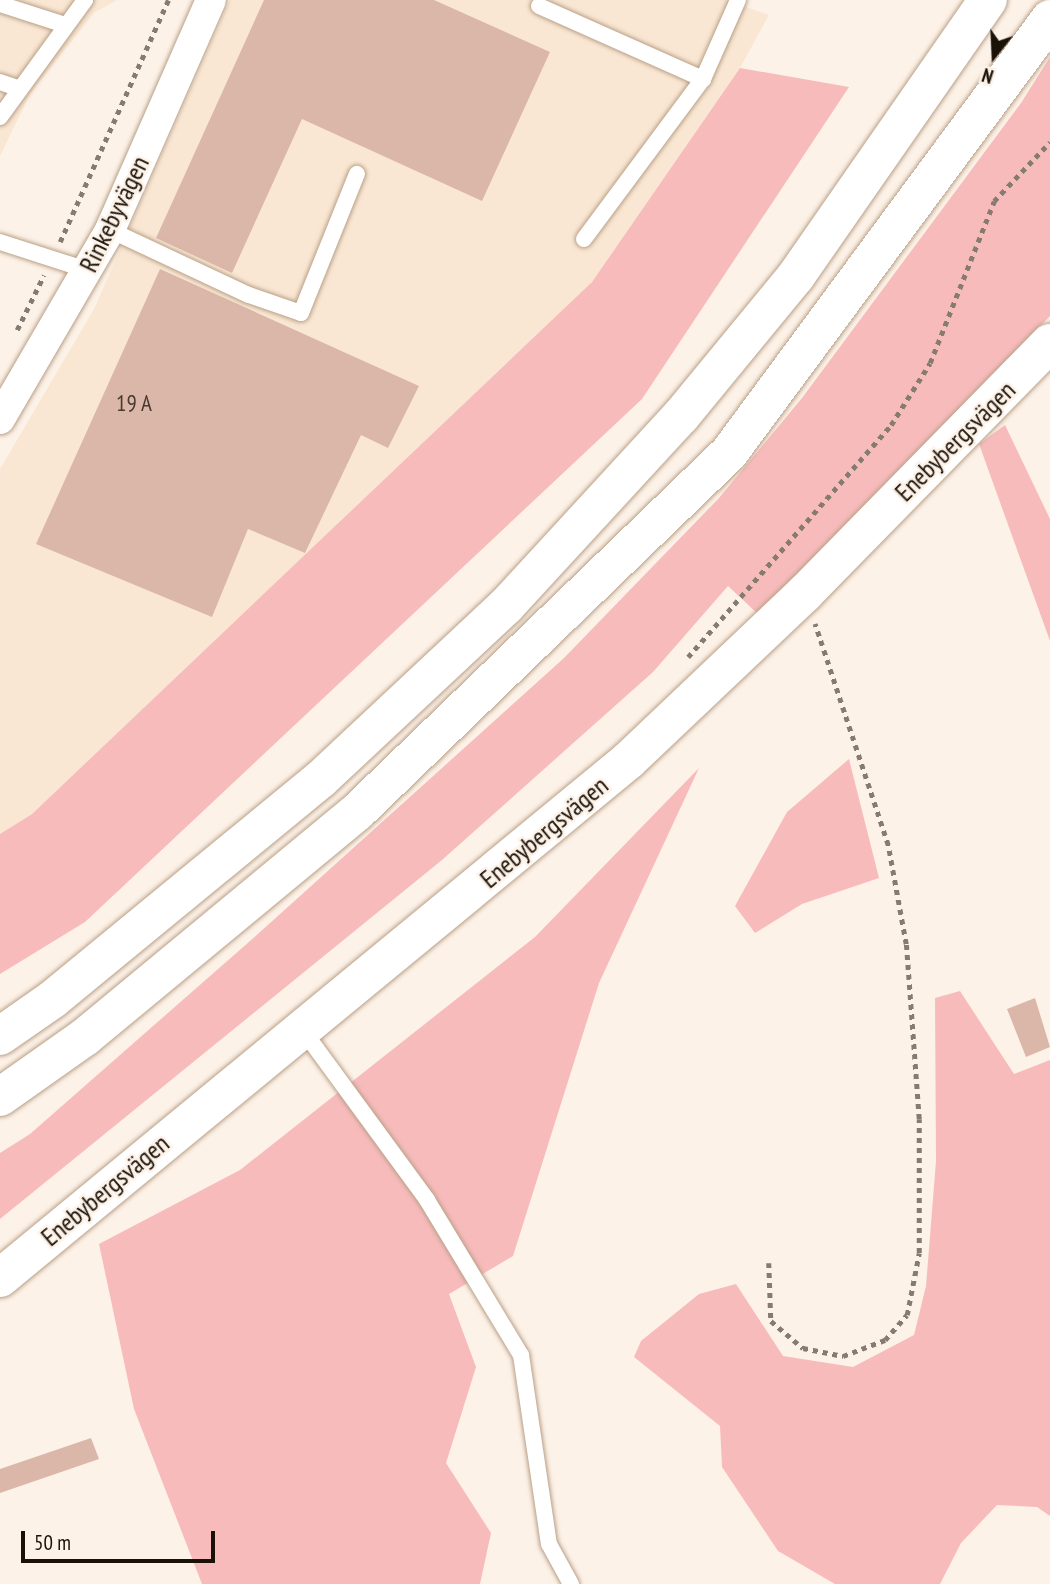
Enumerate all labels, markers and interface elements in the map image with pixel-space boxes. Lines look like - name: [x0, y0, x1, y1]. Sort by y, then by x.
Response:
- north arrow: [959, 21, 1029, 91]
- text: N: [979, 63, 996, 89]
- street label: Rinkebyvägen: [73, 151, 155, 277]
- street label: Enebybergsvägen: [888, 374, 1022, 508]
- house number: 19 A: [116, 389, 152, 417]
- street label: Enebybergsvägen: [474, 770, 614, 894]
- street label: Enebybergsvägen: [35, 1128, 175, 1252]
- scale bar: [24, 1518, 219, 1562]
- text: 50 m: [34, 1529, 71, 1556]

